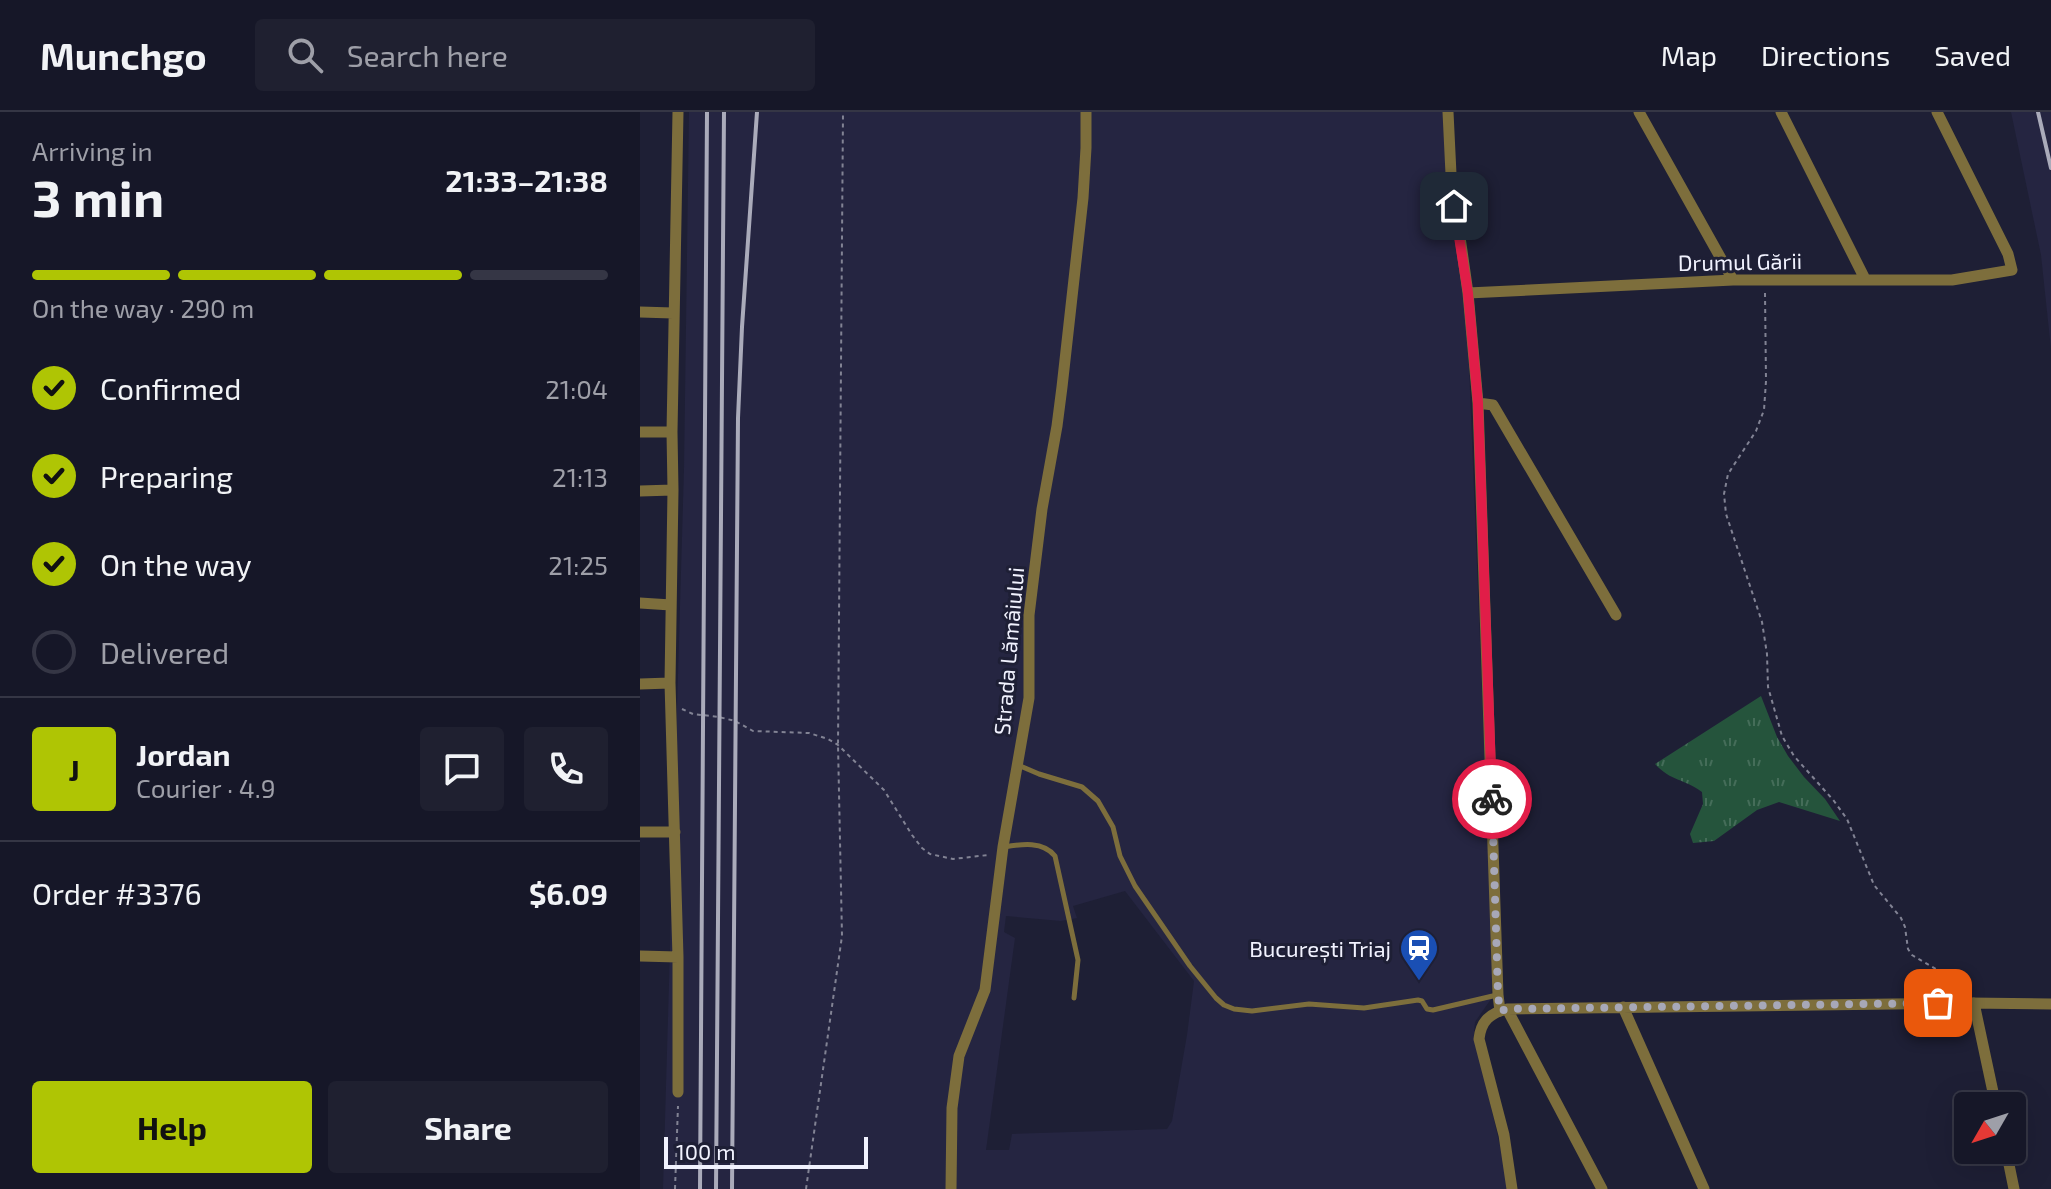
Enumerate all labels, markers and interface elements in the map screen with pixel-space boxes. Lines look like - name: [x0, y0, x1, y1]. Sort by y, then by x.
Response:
- search box: [255, 19, 815, 91]
- text: Munchgo: [40, 32, 207, 78]
- icon: search: [283, 33, 327, 77]
- text: Search here: [347, 37, 508, 73]
- text: Map: [1661, 38, 1717, 72]
- text: Directions: [1761, 38, 1890, 72]
- text: Saved: [1934, 38, 2011, 72]
- text: Arriving in: [32, 135, 153, 166]
- text: 21:33–21:38: [445, 162, 608, 198]
- text: 3 min: [32, 165, 164, 227]
- pin: [1420, 172, 1488, 240]
- icon: home: [1432, 184, 1476, 228]
- street label: Drumul Gării: [1678, 247, 1802, 275]
- text: On the way · 290 m: [32, 292, 254, 323]
- icon: check: [32, 366, 76, 410]
- text: Confirmed: [100, 370, 241, 406]
- text: 21:04: [545, 373, 608, 404]
- icon: check: [32, 454, 76, 498]
- text: Preparing: [100, 458, 233, 494]
- text: 21:13: [552, 461, 608, 492]
- icon: check: [32, 542, 76, 586]
- text: On the way: [100, 546, 252, 582]
- text: 21:25: [548, 549, 608, 580]
- street label: Strada Lămâiului: [988, 566, 1028, 736]
- text: Delivered: [100, 634, 229, 670]
- button: chat: [420, 727, 504, 811]
- button: phone: [524, 727, 608, 811]
- text: Jordan: [136, 736, 231, 772]
- text: J: [68, 751, 80, 787]
- courier: [1452, 759, 1532, 839]
- text: Courier · 4.9: [136, 772, 276, 803]
- icon: bike: [1470, 777, 1514, 821]
- text: Order #3376: [32, 875, 202, 911]
- text: $6.09: [529, 875, 608, 911]
- station icon: București Triaj: [1398, 927, 1440, 982]
- place label: București Triaj: [1249, 935, 1391, 963]
- pin: [1904, 969, 1972, 1037]
- icon: bag: [1916, 981, 1960, 1025]
- button: Help: [32, 1081, 312, 1173]
- button: Share: [328, 1081, 608, 1173]
- north arrow: [1954, 1092, 2026, 1164]
- map controls: [1954, 1092, 2026, 1164]
- scale bar: [664, 1133, 868, 1169]
- text: 100 m: [676, 1138, 735, 1164]

